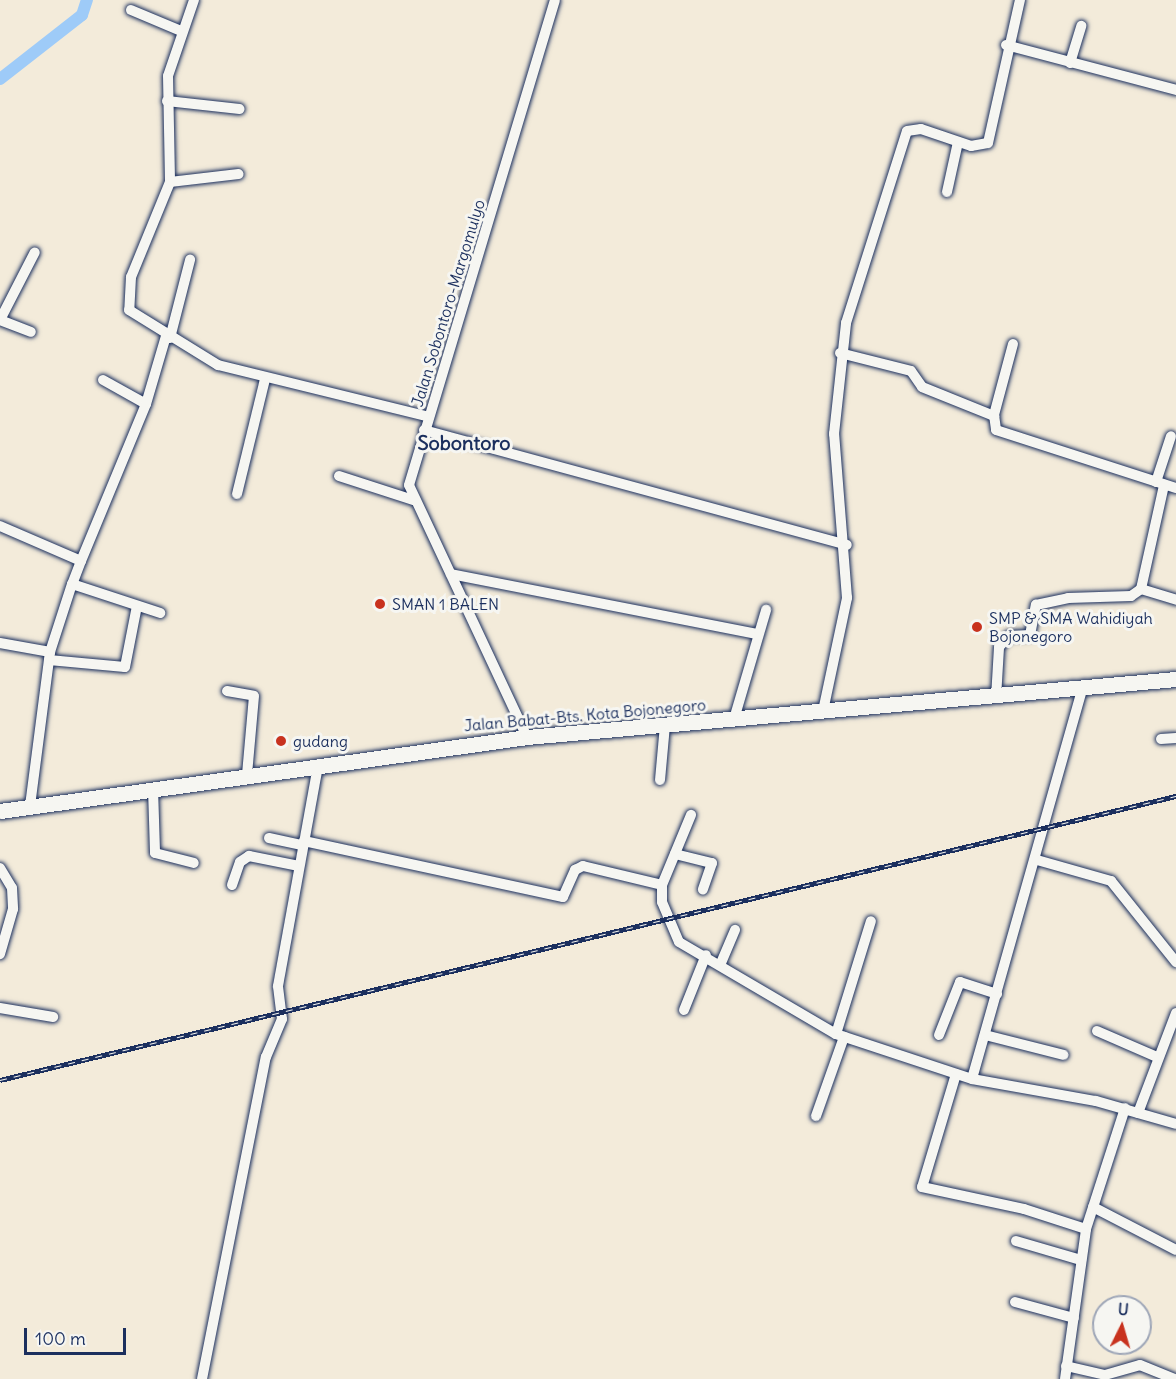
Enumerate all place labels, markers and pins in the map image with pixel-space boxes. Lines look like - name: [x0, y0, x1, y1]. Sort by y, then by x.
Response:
- place label: SMAN 1 BALEN: [392, 594, 499, 614]
- marker: SMAN 1 BALEN: [373, 597, 387, 611]
- place label: SMP & SMA Wahidiyah Bojonegoro: [989, 608, 1153, 646]
- marker: SMP & SMA Wahidiyah Bojonegoro: [970, 620, 984, 634]
- place label: gudang: [293, 731, 348, 751]
- marker: gudang: [274, 734, 288, 748]

